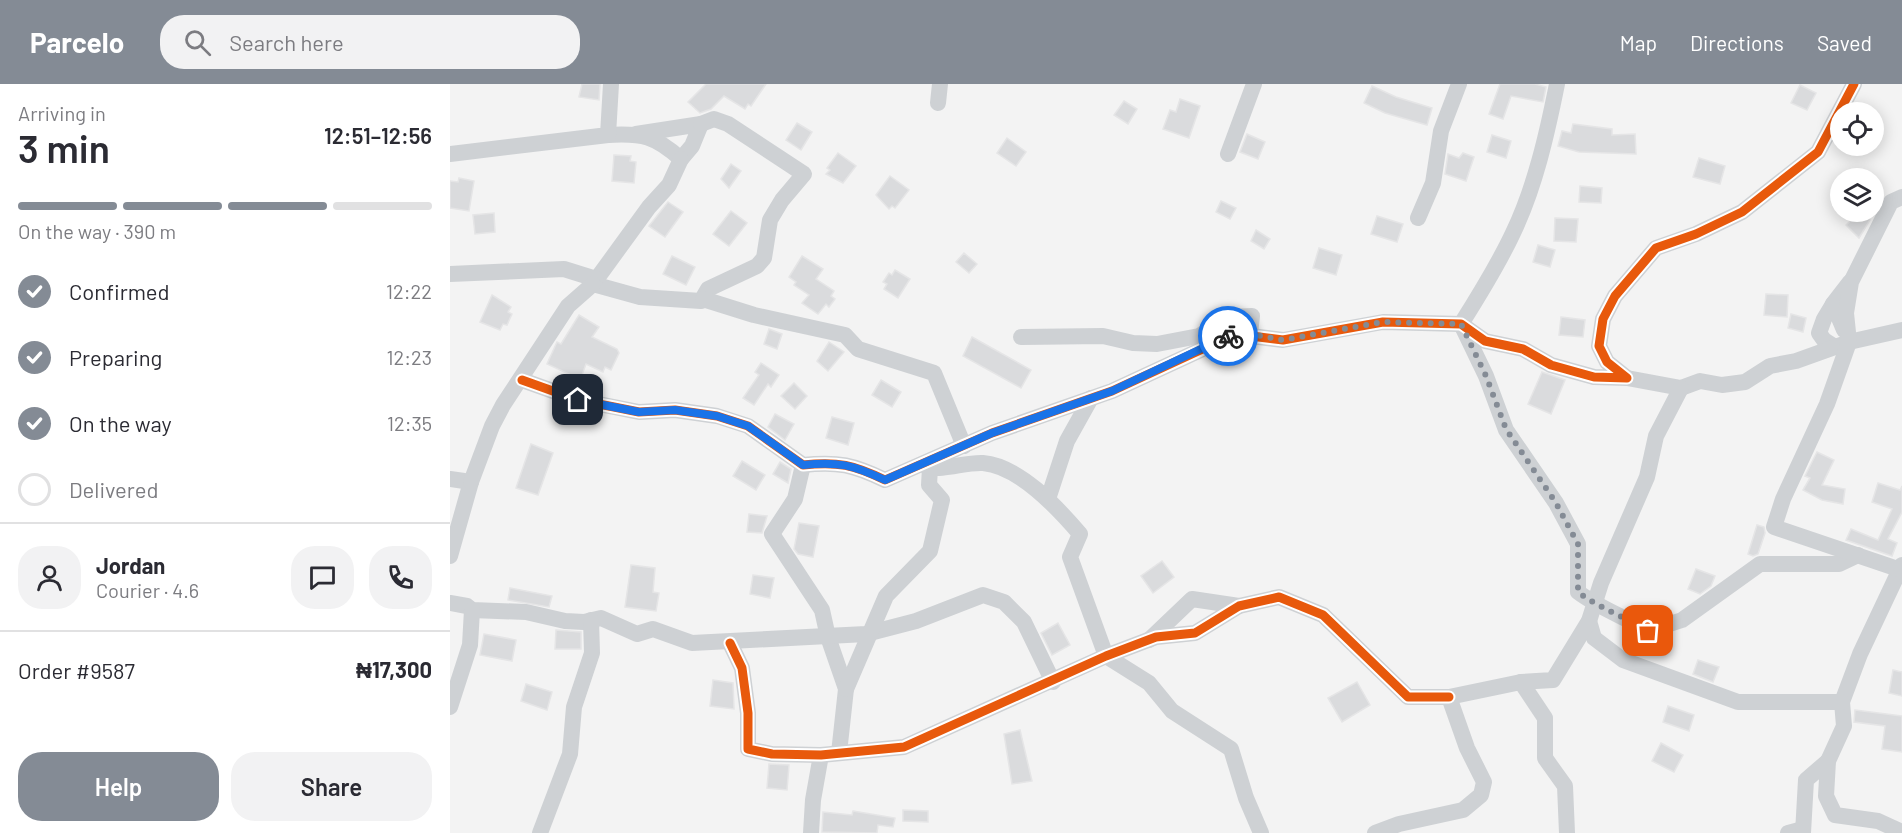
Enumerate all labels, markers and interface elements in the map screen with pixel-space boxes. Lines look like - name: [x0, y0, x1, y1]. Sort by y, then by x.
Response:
- search box: [160, 15, 580, 69]
- text: Parcelo: [30, 25, 124, 59]
- icon: search: [181, 26, 214, 59]
- text: Search here: [229, 29, 344, 55]
- text: Map: [1620, 30, 1657, 55]
- text: Directions: [1690, 30, 1784, 55]
- text: Saved: [1817, 30, 1872, 55]
- text: Arriving in: [18, 101, 106, 125]
- map controls: [1830, 102, 1884, 222]
- button: locate: [1830, 102, 1884, 156]
- text: 12:51–12:56: [324, 122, 432, 148]
- text: 3 min: [18, 124, 110, 171]
- button: layers: [1830, 168, 1884, 222]
- text: On the way · 390 m: [18, 219, 176, 243]
- icon: check: [18, 275, 51, 308]
- text: Confirmed: [69, 278, 169, 304]
- text: 12:22: [386, 279, 432, 303]
- courier: [1198, 306, 1258, 366]
- icon: bike: [1212, 320, 1245, 353]
- icon: check: [18, 341, 51, 374]
- text: Preparing: [69, 344, 162, 370]
- text: 12:23: [387, 345, 432, 369]
- pin: [552, 374, 603, 425]
- icon: home: [561, 383, 594, 416]
- icon: check: [18, 407, 51, 440]
- text: On the way: [69, 410, 172, 436]
- text: 12:35: [387, 411, 432, 435]
- text: Delivered: [69, 476, 158, 502]
- button: person: [18, 546, 81, 609]
- button: chat: [291, 546, 354, 609]
- button: phone: [369, 546, 432, 609]
- text: Jordan: [96, 552, 165, 578]
- text: Courier · 4.6: [96, 578, 199, 602]
- pin: [1622, 605, 1673, 656]
- icon: bag: [1631, 614, 1664, 647]
- text: ₦17,300: [356, 656, 432, 682]
- text: Order #9587: [18, 657, 135, 683]
- button: Help: [18, 752, 219, 821]
- button: Share: [231, 752, 432, 821]

